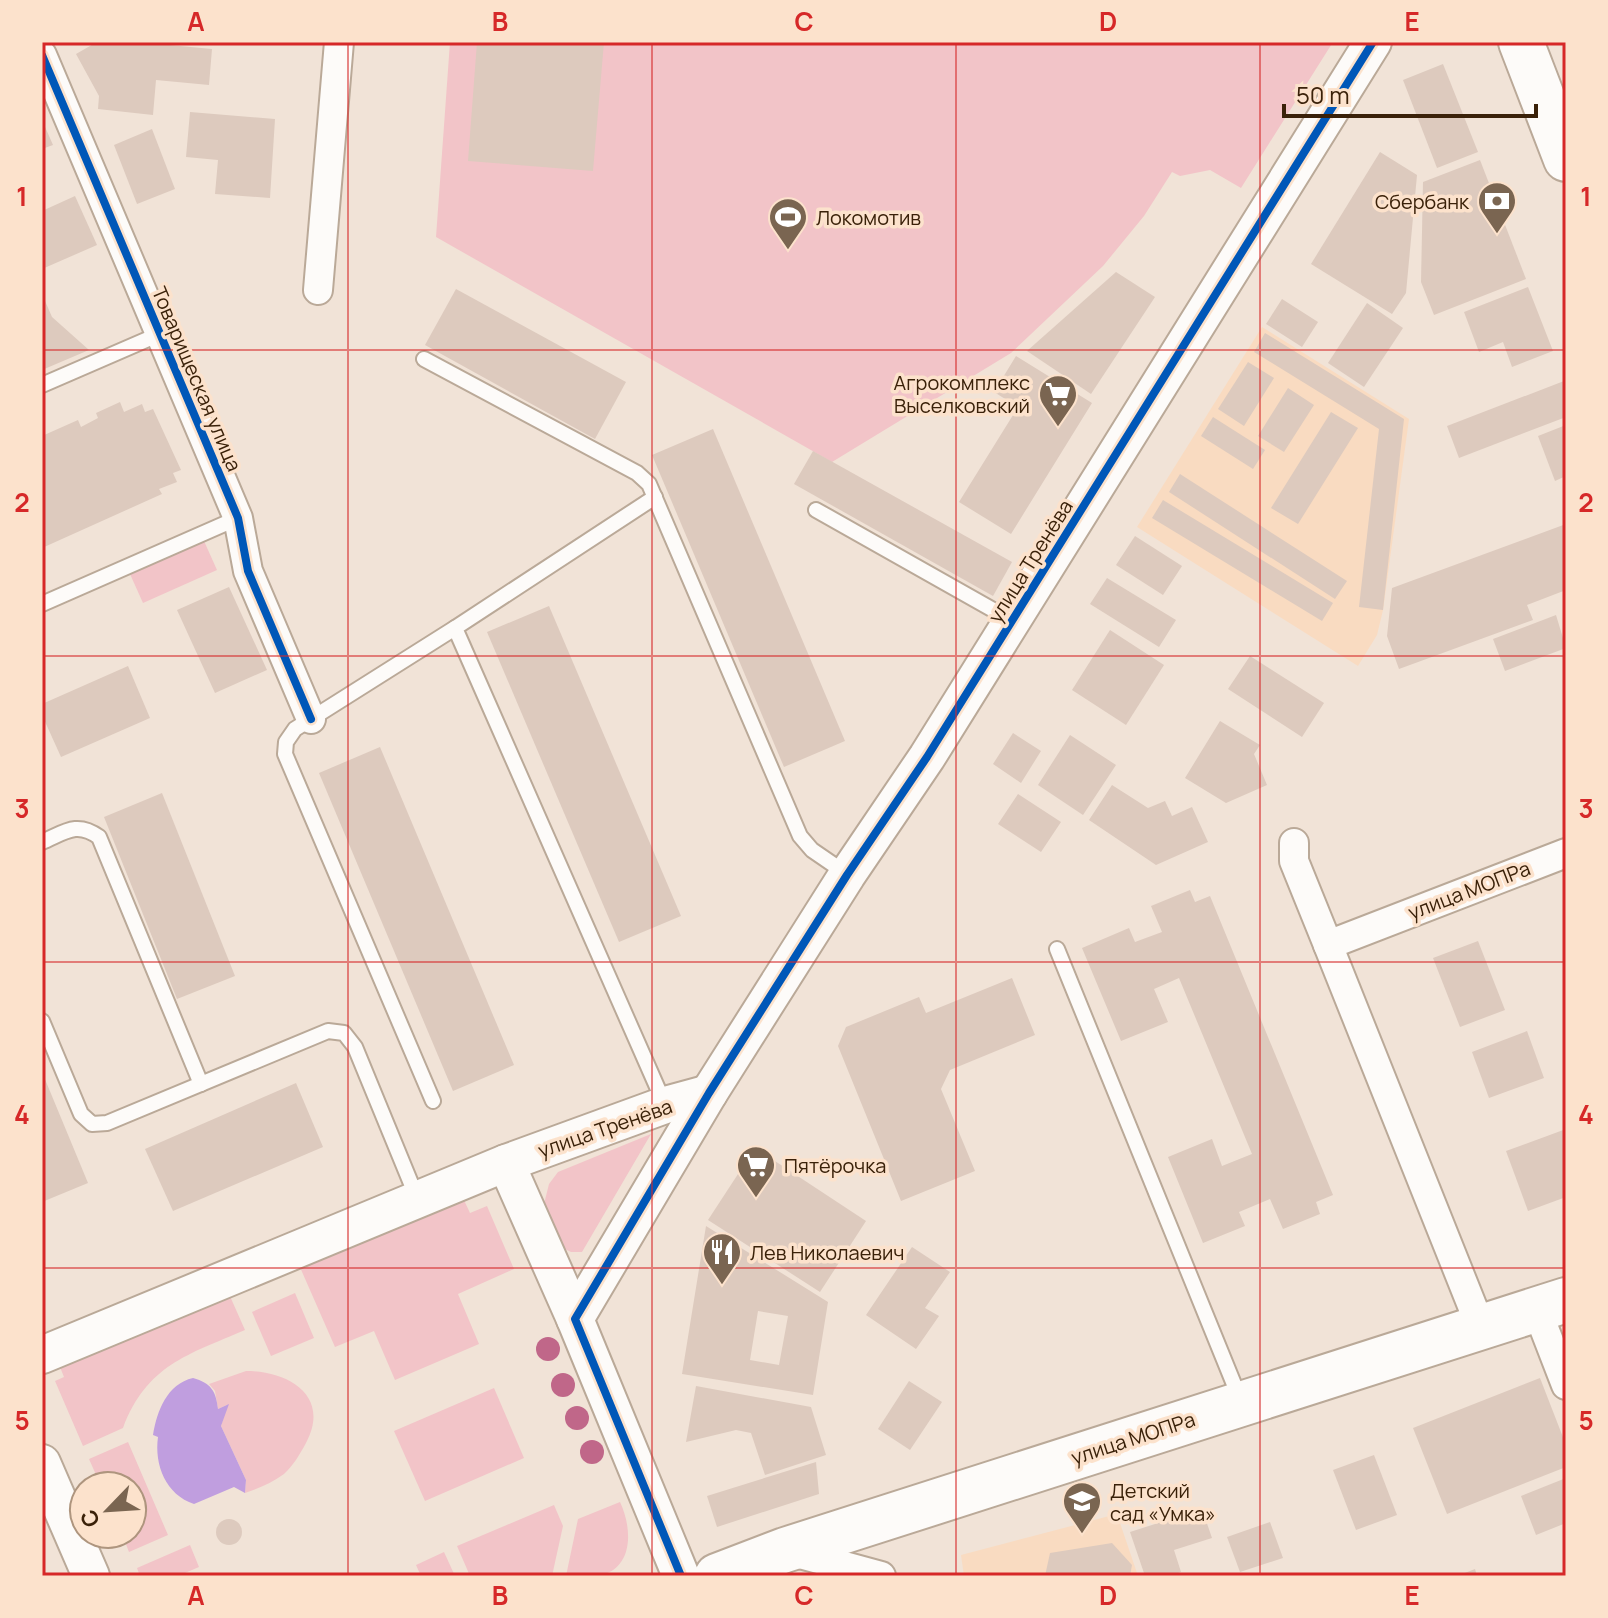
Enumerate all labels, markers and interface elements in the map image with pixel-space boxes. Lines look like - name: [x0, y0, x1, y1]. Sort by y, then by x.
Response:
- text: A: [187, 3, 205, 39]
- text: B: [492, 3, 508, 39]
- text: C: [794, 3, 814, 39]
- text: D: [1099, 3, 1117, 39]
- text: E: [1404, 3, 1420, 39]
- scale bar: [1284, 68, 1536, 118]
- text: 50 m: [1296, 78, 1350, 111]
- text: 1: [16, 178, 28, 214]
- text: 1: [1580, 178, 1592, 214]
- bank icon: Сбербанк: [1476, 180, 1518, 235]
- place label: Сбербанк: [1375, 188, 1470, 215]
- sports icon: Локомотив: [767, 196, 809, 251]
- place label: Локомотив: [816, 204, 921, 231]
- street label: Товарищеская улица: [146, 283, 248, 475]
- place label: Агрокомплекс Выселковский: [894, 369, 1030, 419]
- supermarket icon: Агрокомплекс Выселковский: [1037, 373, 1079, 428]
- text: 2: [14, 484, 30, 520]
- text: 2: [1578, 484, 1594, 520]
- street label: улица Тренёва: [981, 494, 1079, 628]
- text: 3: [14, 790, 30, 826]
- text: 3: [1578, 790, 1594, 826]
- street label: улица МОПРа: [1404, 854, 1534, 926]
- street label: улица Тренёва: [534, 1092, 676, 1164]
- text: 4: [14, 1096, 30, 1132]
- text: 4: [1578, 1096, 1594, 1132]
- supermarket icon: Пятёрочка: [735, 1144, 777, 1199]
- place label: Пятёрочка: [784, 1152, 886, 1179]
- restaurant icon: Лев Николаевич: [701, 1231, 743, 1286]
- place label: Лев Николаевич: [750, 1239, 904, 1266]
- text: 5: [14, 1402, 30, 1438]
- text: 5: [1578, 1402, 1594, 1438]
- street label: улица МОПРа: [1068, 1405, 1198, 1471]
- north arrow: [68, 1470, 148, 1550]
- place label: Детский сад «Умка»: [1110, 1477, 1216, 1527]
- school or university icon: Детский сад «Умка»: [1061, 1480, 1103, 1535]
- text: С: [73, 1505, 107, 1532]
- text: A: [187, 1577, 205, 1613]
- text: B: [492, 1577, 508, 1613]
- text: C: [794, 1577, 814, 1613]
- text: D: [1099, 1577, 1117, 1613]
- text: E: [1404, 1577, 1420, 1613]

